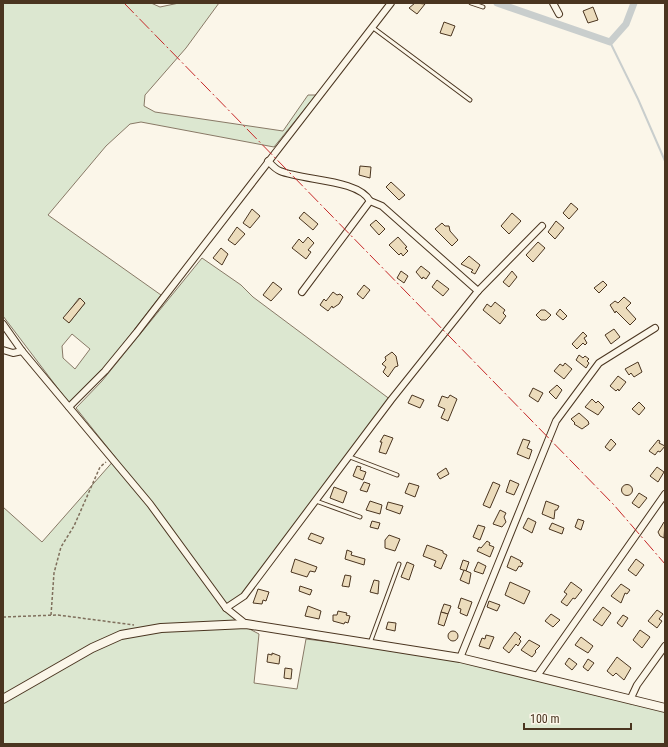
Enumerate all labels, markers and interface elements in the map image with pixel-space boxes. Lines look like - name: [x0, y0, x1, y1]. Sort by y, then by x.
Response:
- scale bar: [524, 705, 631, 731]
- text: 100 m: [530, 712, 560, 726]

